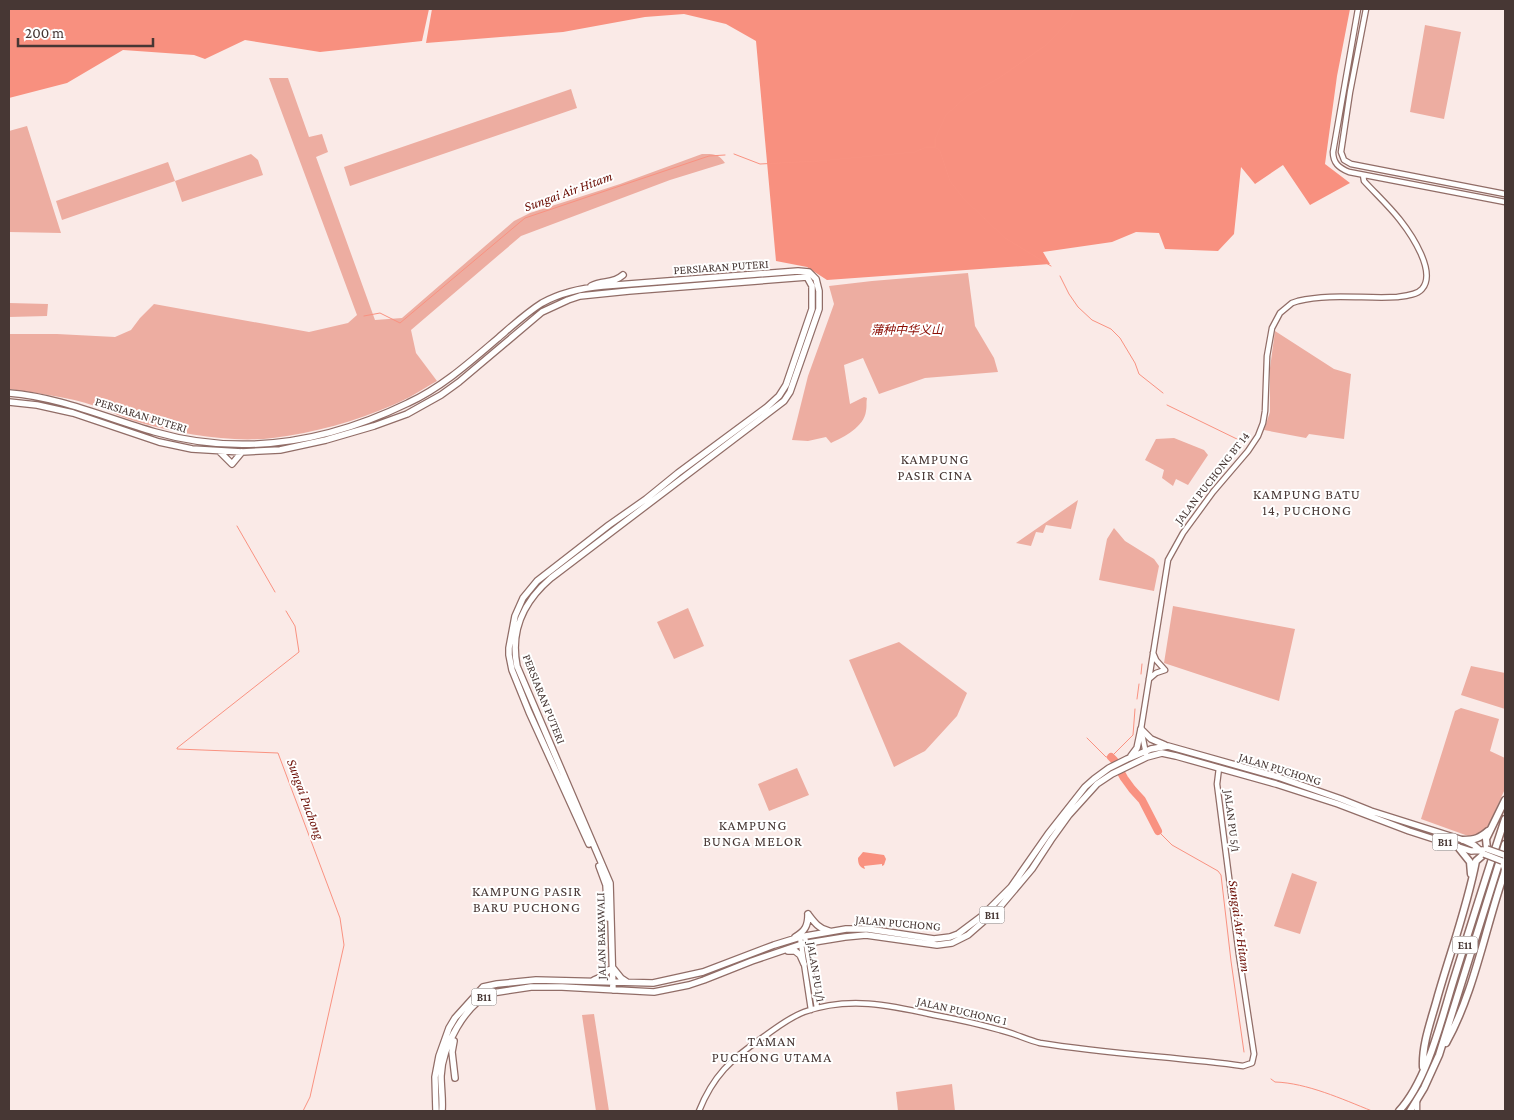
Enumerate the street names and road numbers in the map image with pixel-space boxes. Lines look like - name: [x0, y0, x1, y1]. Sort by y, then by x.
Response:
- street label: PERSIARAN PUTERI: [673, 257, 770, 277]
- street label: PERSIARAN PUTERI: [93, 394, 189, 436]
- street label: JALAN PUCHONG BT 14: [1171, 429, 1252, 528]
- street label: PERSIARAN PUTERI: [520, 652, 569, 746]
- street label: JALAN PUCHONG: [1236, 749, 1323, 788]
- street label: JALAN PU 5/1: [1221, 788, 1243, 853]
- road number: B11: [1432, 834, 1458, 850]
- street label: JALAN BAKAWALI: [593, 892, 609, 981]
- road number: B11: [980, 906, 1004, 924]
- street label: JALAN PUCHONG: [854, 912, 942, 934]
- road number: E11: [1452, 936, 1478, 954]
- street label: JALAN PU 1/1: [804, 940, 828, 1003]
- road number: B11: [472, 989, 496, 1006]
- street label: JALAN PUCHONG 1: [915, 994, 1008, 1028]

